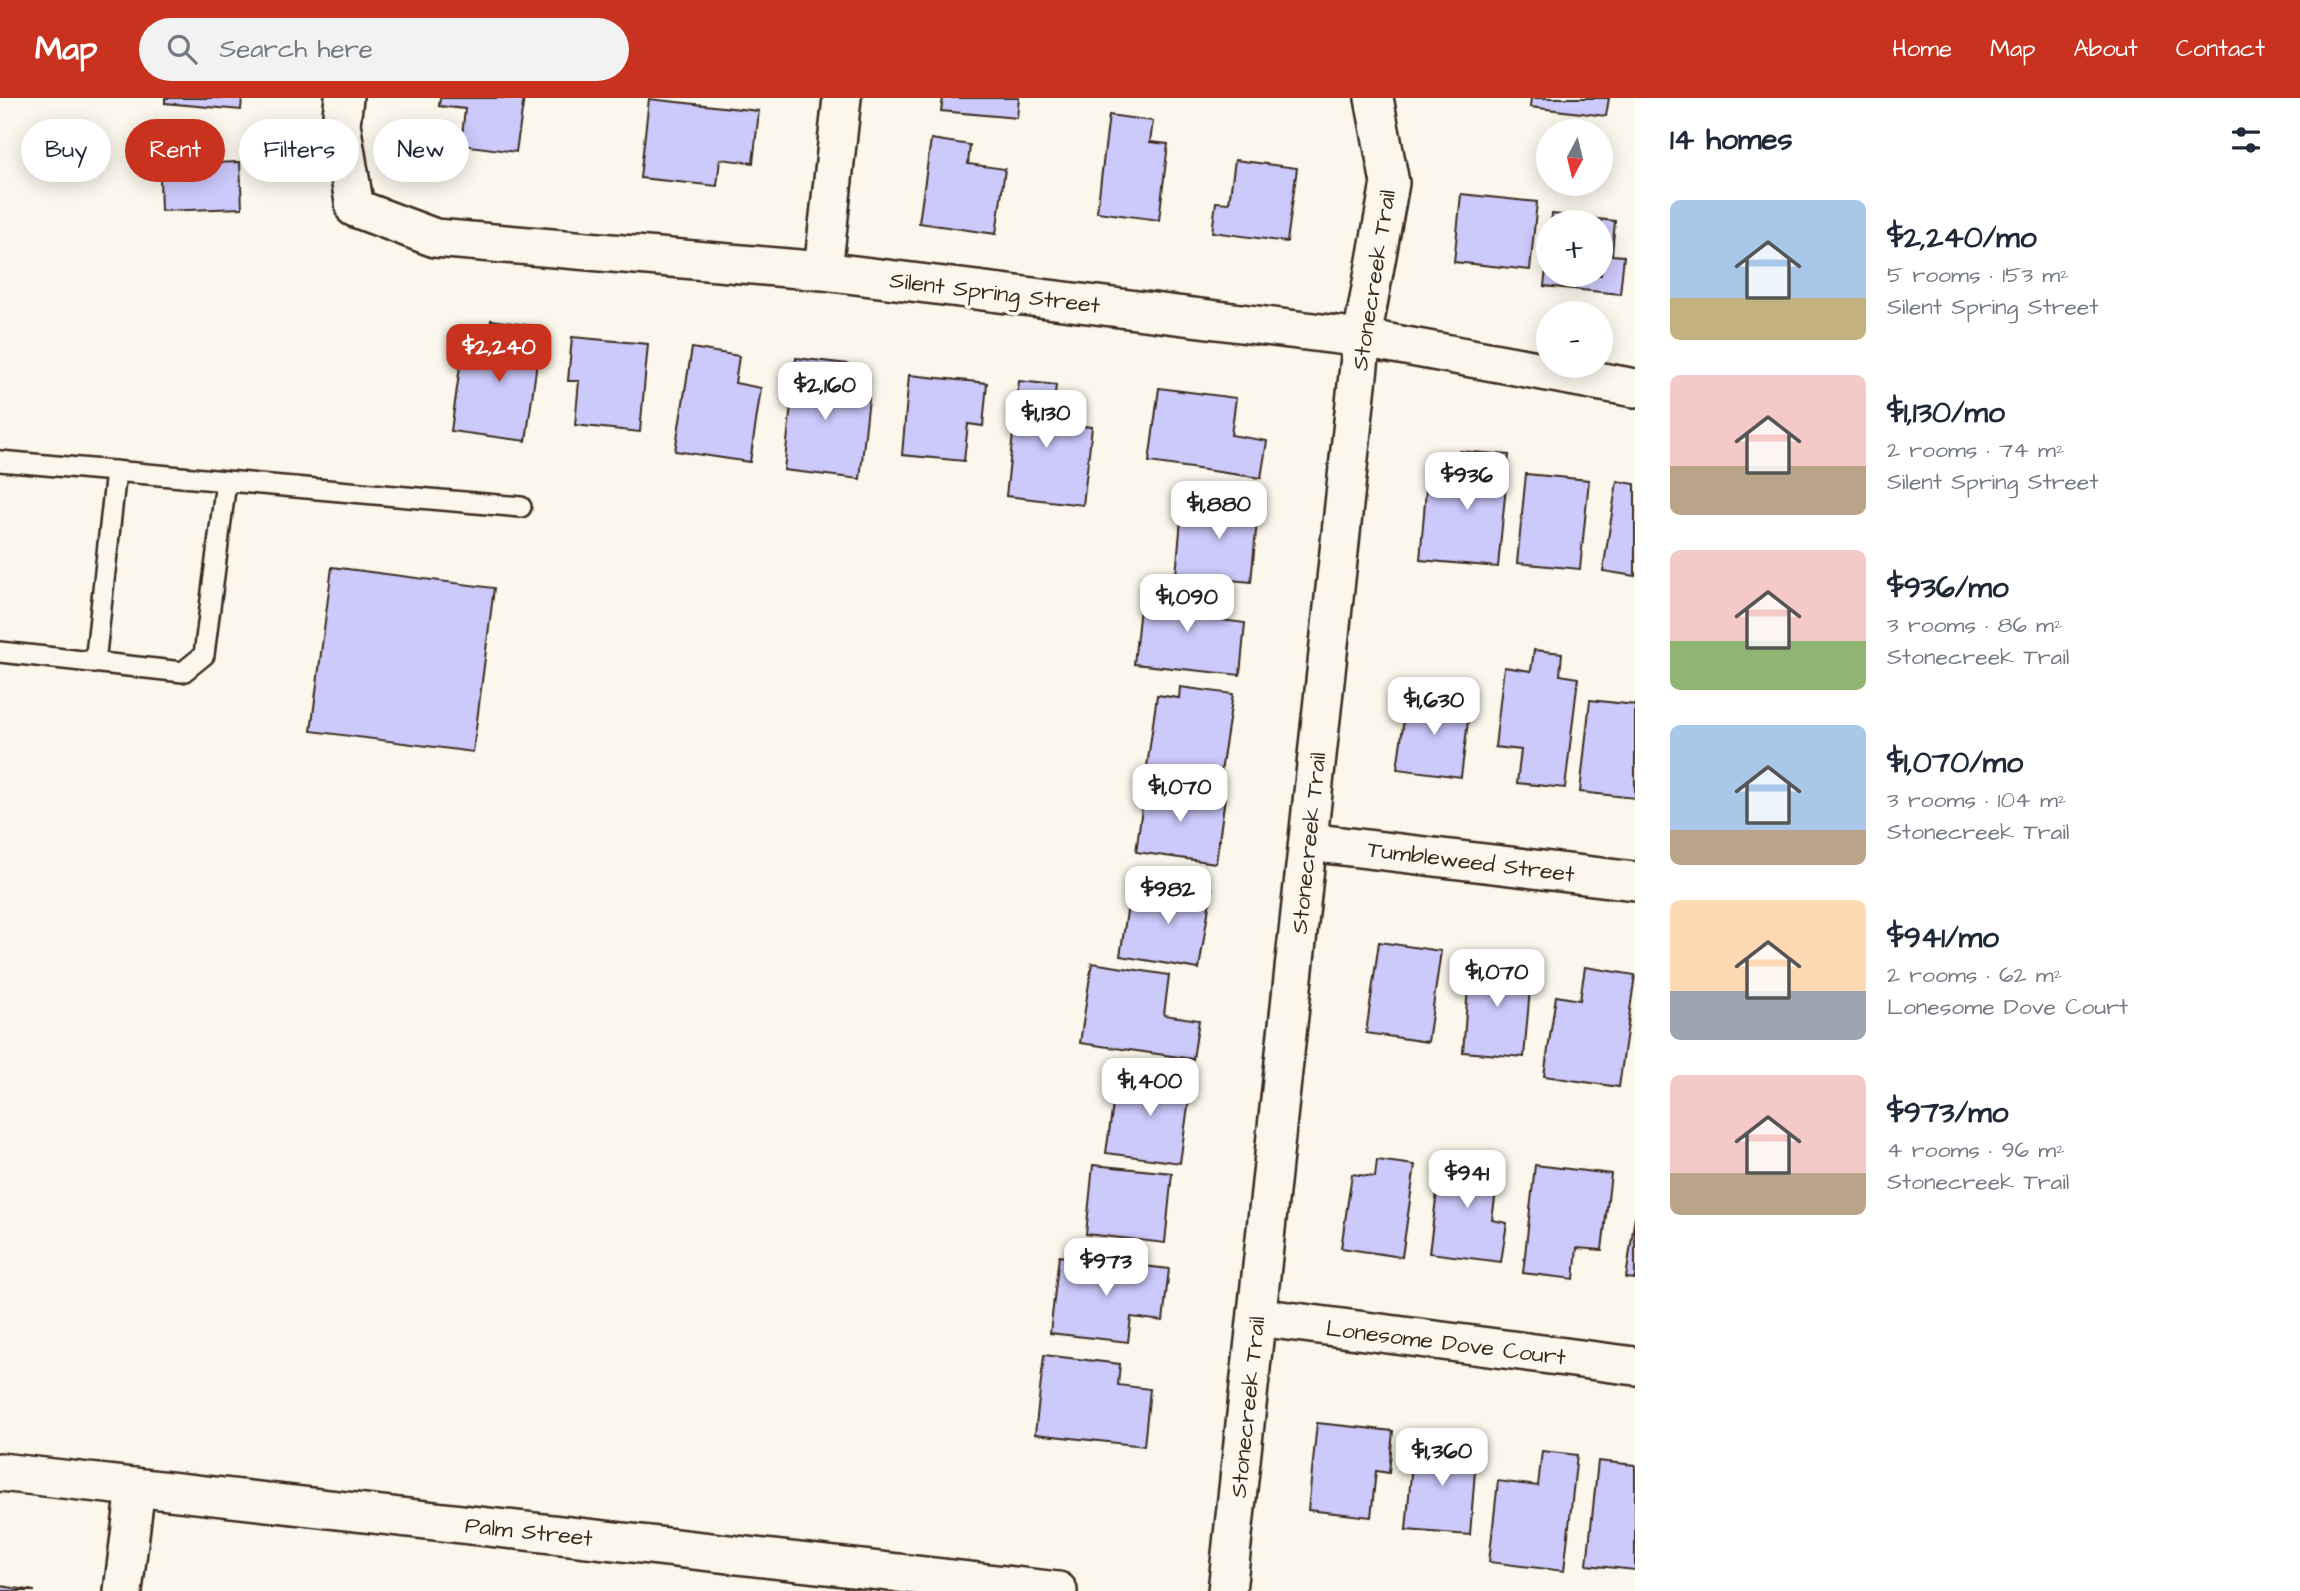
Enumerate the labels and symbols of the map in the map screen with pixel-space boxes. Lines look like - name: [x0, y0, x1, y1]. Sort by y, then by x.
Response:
- north arrow: [1536, 119, 1614, 196]
- street label: Stonecreek Trail: [1344, 188, 1404, 373]
- street label: Silent Spring Street: [888, 264, 1103, 323]
- pin: $2,240: [442, 324, 556, 384]
- pin: $2,160: [768, 362, 882, 422]
- pin: $1,130: [989, 390, 1103, 450]
- pin: $936: [1426, 452, 1508, 512]
- pin: $1,880: [1162, 482, 1276, 541]
- pin: $1,090: [1130, 574, 1244, 634]
- pin: $1,630: [1377, 678, 1491, 737]
- street label: Stonecreek Trail: [1284, 751, 1334, 935]
- pin: $1,070: [1123, 764, 1237, 824]
- street label: Tumbleweed Street: [1366, 833, 1577, 891]
- pin: $982: [1127, 866, 1209, 926]
- pin: $1,070: [1440, 950, 1554, 1009]
- pin: $1,400: [1093, 1058, 1207, 1118]
- pin: $941: [1426, 1150, 1508, 1210]
- pin: $973: [1065, 1238, 1147, 1298]
- street label: Lonesome Dove Court: [1324, 1312, 1568, 1374]
- street label: Stonecreek Trail: [1223, 1315, 1273, 1499]
- pin: $1,360: [1385, 1428, 1499, 1488]
- street label: Palm Street: [464, 1509, 595, 1555]

